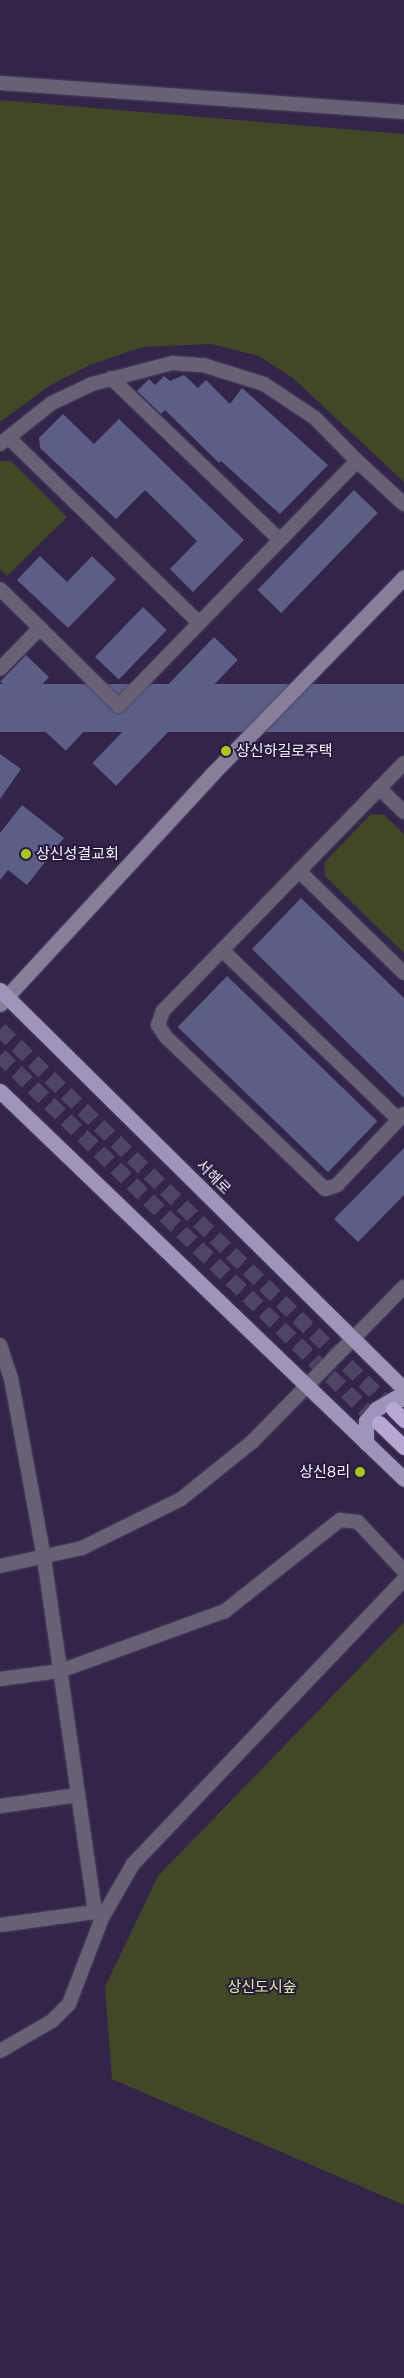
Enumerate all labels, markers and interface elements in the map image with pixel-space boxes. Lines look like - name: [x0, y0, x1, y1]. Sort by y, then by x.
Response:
- place label: 상신하길로주택: [236, 742, 333, 760]
- marker: 상신하길로주택: [220, 745, 232, 757]
- place label: 상신성결교회: [36, 845, 119, 863]
- marker: 상신성결교회: [20, 848, 32, 860]
- street label: 서해로: [193, 1156, 235, 1198]
- place label: 상신8리: [299, 1463, 350, 1481]
- marker: 상신8리: [354, 1466, 366, 1478]
- park label: 상신도시숲: [228, 1978, 296, 1996]

